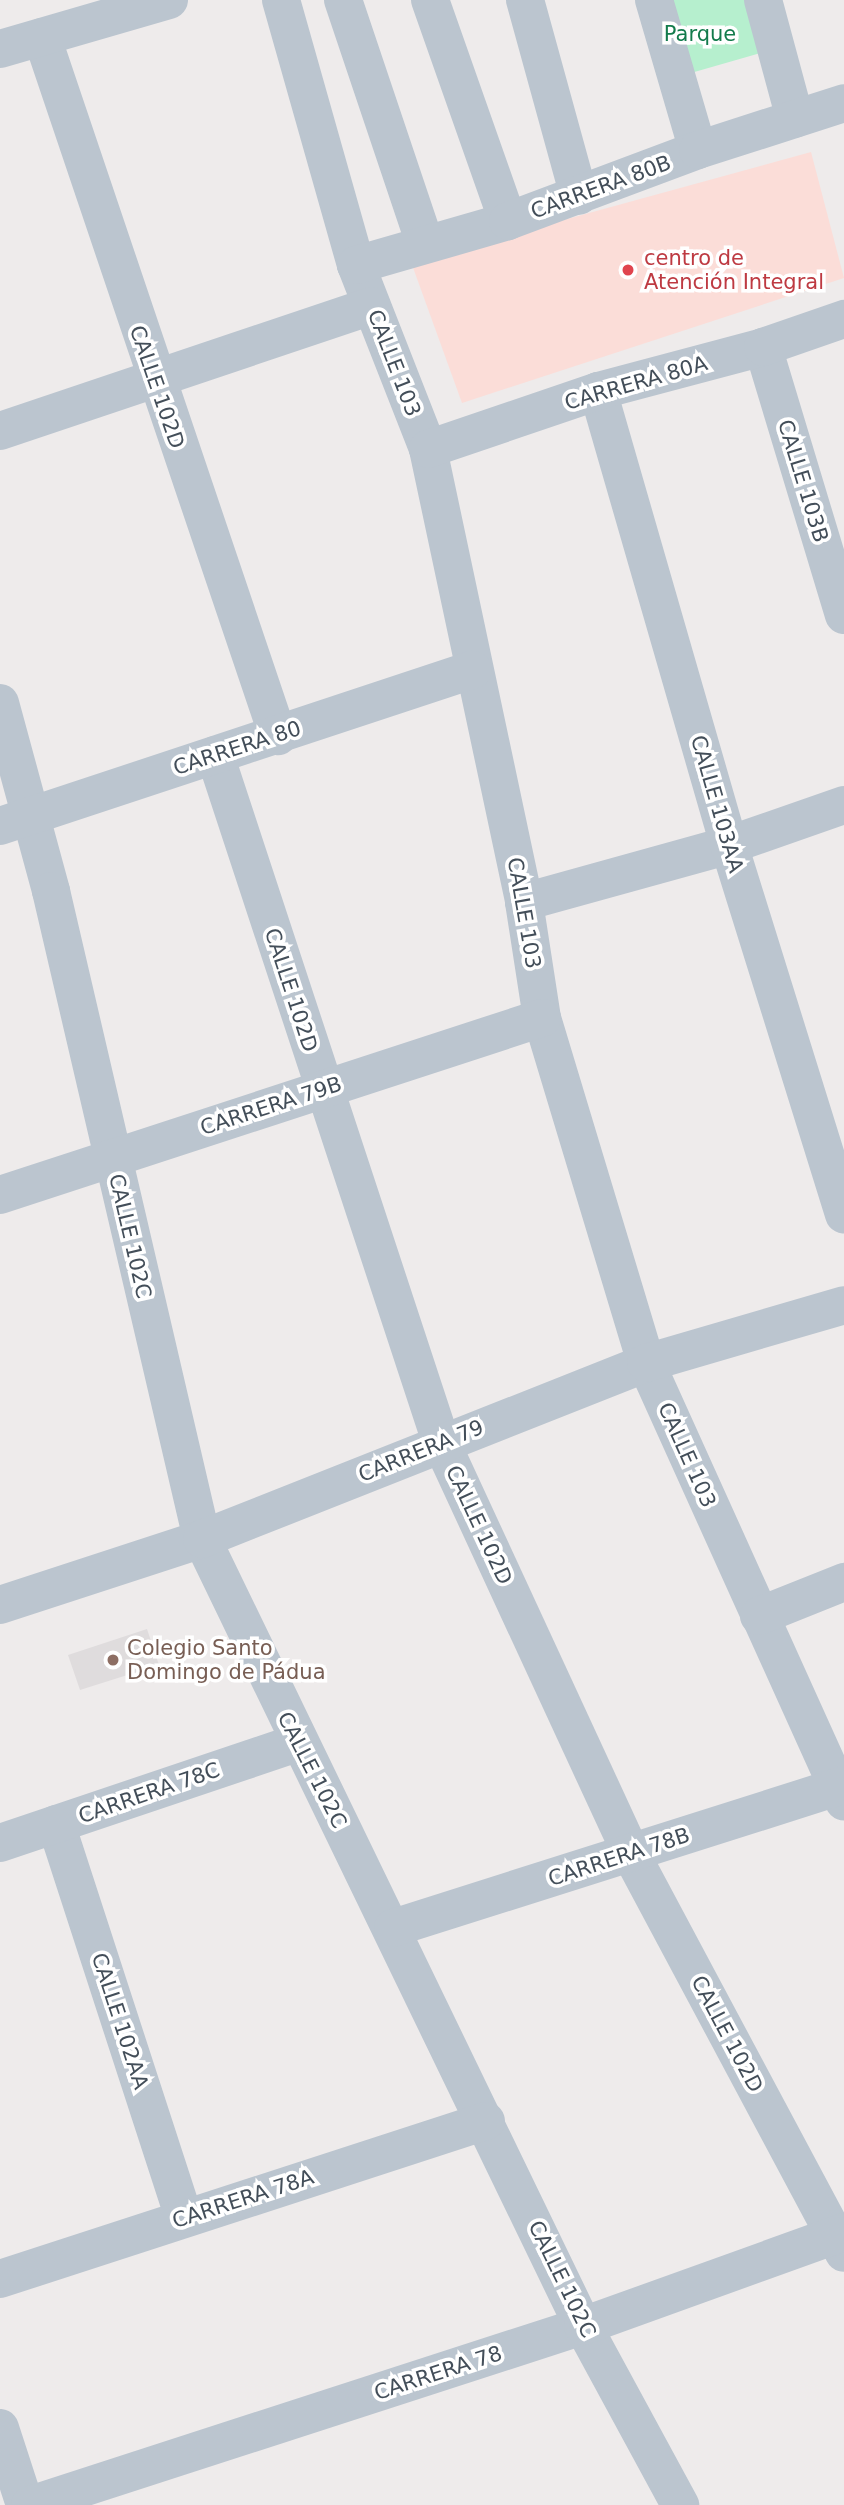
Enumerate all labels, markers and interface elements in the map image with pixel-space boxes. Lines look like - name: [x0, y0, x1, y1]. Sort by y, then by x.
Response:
- park label: Parque: [664, 21, 736, 47]
- street label: CARRERA 80B: [527, 150, 675, 224]
- place label: centro de Atención Integral: [644, 245, 824, 295]
- marker: centro de Atención Integral: [618, 260, 638, 280]
- street label: CALLE 103: [362, 306, 426, 420]
- street label: CALLE 102D: [124, 322, 190, 452]
- street label: CARRERA 80A: [562, 351, 710, 415]
- street label: CALLE 103B: [772, 417, 834, 545]
- street label: CARRERA 80: [170, 715, 304, 781]
- street label: CALLE 103AA: [685, 732, 749, 876]
- street label: CALLE 103: [502, 855, 546, 971]
- street label: CALLE 102D: [259, 925, 323, 1055]
- street label: CARRERA 79B: [197, 1071, 345, 1141]
- street label: CALLE 102C: [103, 1171, 157, 1301]
- street label: CALLE 103: [653, 1399, 721, 1511]
- street label: CARRERA 79: [355, 1414, 487, 1488]
- street label: CALLE 102D: [440, 1461, 518, 1589]
- place label: Colegio Santo Domingo de Pádua: [127, 1635, 325, 1685]
- marker: Colegio Santo Domingo de Pádua: [105, 1652, 121, 1668]
- street label: CALLE 102C: [272, 1708, 352, 1832]
- street label: CARRERA 78C: [75, 1757, 223, 1829]
- street label: CARRERA 78B: [545, 1822, 693, 1892]
- street label: CALLE 102AA: [86, 1950, 154, 2092]
- street label: CALLE 102D: [686, 1971, 768, 2097]
- street label: CARRERA 78A: [169, 2164, 317, 2234]
- street label: CALLE 102C: [523, 2216, 601, 2342]
- street label: CARRERA 78: [371, 2340, 505, 2406]

